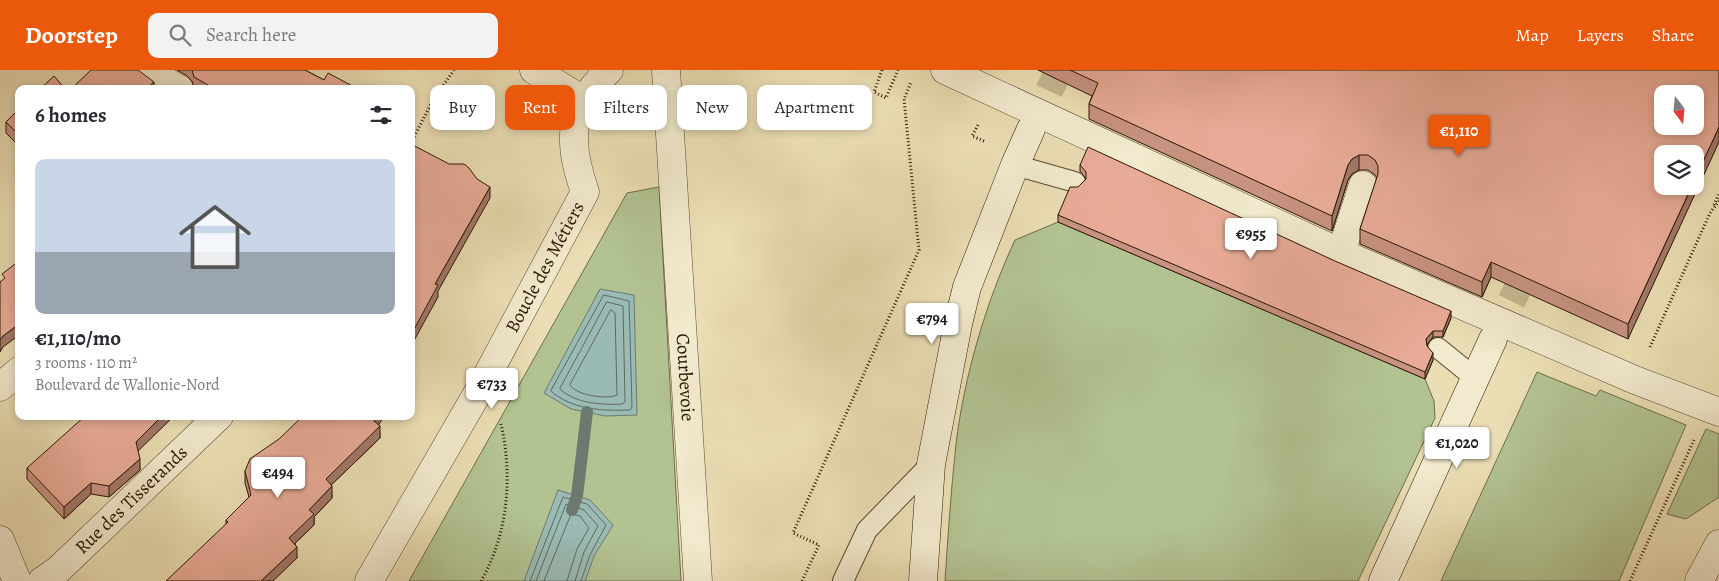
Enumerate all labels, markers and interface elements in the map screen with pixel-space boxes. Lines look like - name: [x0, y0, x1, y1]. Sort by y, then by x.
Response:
- search box: [148, 13, 498, 58]
- text: Doorstep: [25, 19, 118, 51]
- icon: search: [166, 21, 194, 49]
- text: Search here: [206, 22, 296, 48]
- text: Map: [1516, 23, 1549, 47]
- text: Layers: [1577, 23, 1624, 47]
- text: Share: [1652, 23, 1694, 47]
- chip: Buy: [430, 85, 495, 130]
- chip: Rent: [505, 85, 575, 130]
- chip: Filters: [585, 85, 667, 130]
- chip: New: [677, 85, 747, 130]
- chip: Apartment: [757, 85, 872, 130]
- north arrow: [1654, 85, 1704, 135]
- map controls: [1654, 85, 1704, 195]
- text: 6 homes: [35, 101, 107, 129]
- icon: filters: [367, 101, 395, 129]
- pin: €1,110: [1418, 114, 1500, 157]
- text: €1,110: [1440, 120, 1478, 142]
- button: layers: [1654, 145, 1704, 195]
- icon: home: [170, 192, 260, 282]
- street label: Boucle des Métiers: [499, 197, 591, 337]
- pin: €955: [1221, 218, 1281, 260]
- text: €955: [1236, 223, 1266, 245]
- pin: €794: [902, 302, 962, 345]
- text: €794: [917, 308, 947, 330]
- text: €1,110/mo: [35, 324, 121, 352]
- street label: Courbevoie: [670, 333, 701, 422]
- text: 3 rooms · 110 m²: [35, 352, 137, 374]
- pin: €733: [462, 368, 522, 410]
- text: €733: [477, 373, 507, 395]
- text: Boulevard de Wallonie-Nord: [35, 374, 220, 396]
- pin: €1,020: [1416, 426, 1498, 469]
- text: €1,020: [1435, 432, 1479, 454]
- street label: Rue des Tisserands: [69, 440, 193, 560]
- pin: €494: [248, 456, 308, 499]
- text: €494: [262, 462, 294, 484]

